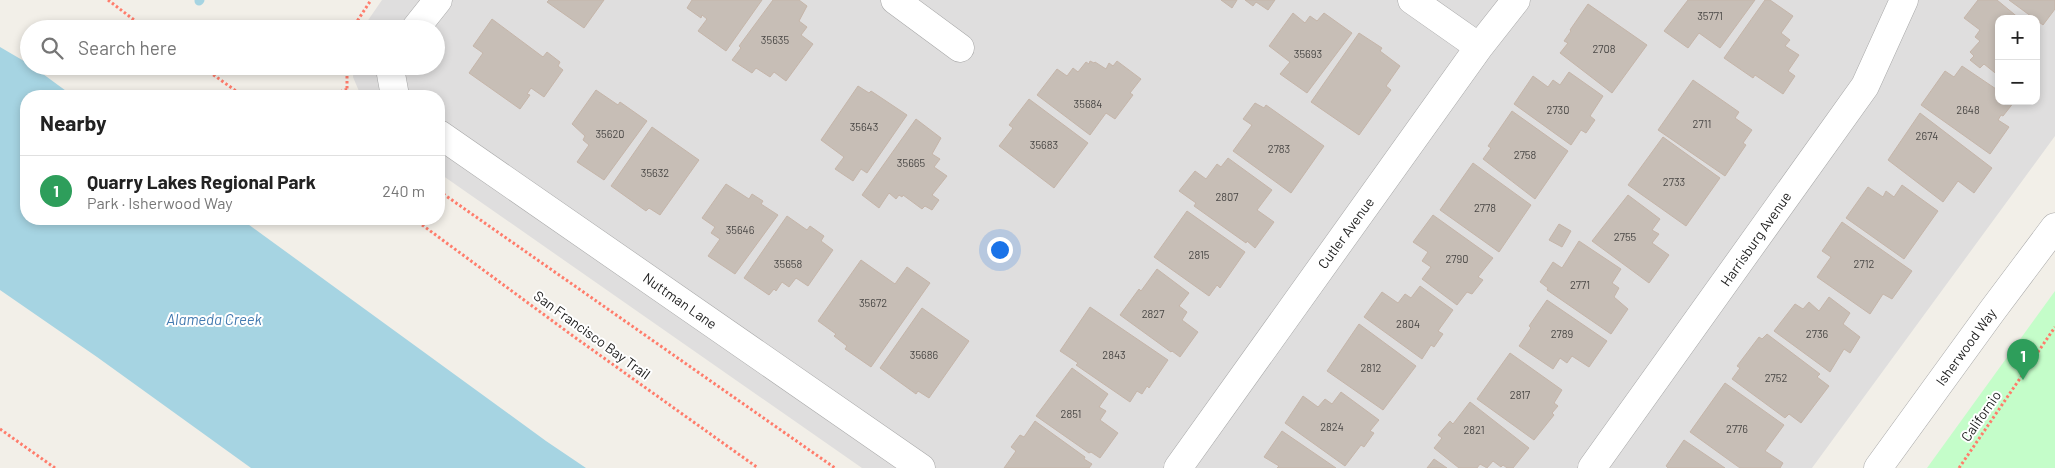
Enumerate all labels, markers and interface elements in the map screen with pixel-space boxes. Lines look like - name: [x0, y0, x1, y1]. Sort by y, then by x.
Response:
- house number: 35771: [1697, 9, 1723, 22]
- map controls: [1995, 15, 2040, 105]
- button: +: [1995, 15, 2040, 60]
- search box: [20, 20, 445, 75]
- house number: 35635: [761, 33, 789, 46]
- icon: search: [38, 34, 66, 62]
- text: Search here: [78, 36, 177, 59]
- house number: 2708: [1592, 42, 1616, 55]
- house number: 35693: [1294, 47, 1322, 60]
- button: −: [1995, 60, 2040, 105]
- house number: 35684: [1074, 97, 1102, 110]
- house number: 2730: [1547, 103, 1569, 116]
- house number: 2648: [1956, 103, 1980, 116]
- text: Nearby: [40, 110, 106, 135]
- house number: 2711: [1693, 117, 1711, 130]
- house number: 35643: [850, 120, 878, 133]
- house number: 35620: [595, 127, 625, 140]
- house number: 2674: [1916, 129, 1938, 142]
- house number: 35683: [1030, 138, 1058, 151]
- house number: 2783: [1268, 142, 1290, 155]
- house number: 2758: [1514, 148, 1537, 161]
- house number: 35665: [897, 156, 925, 169]
- house number: 35632: [641, 166, 669, 179]
- text: Quarry Lakes Regional Park: [87, 170, 316, 193]
- house number: 2733: [1663, 175, 1685, 188]
- text: 1: [53, 181, 59, 200]
- text: 240 m: [382, 181, 425, 200]
- street label: Harrisburg Avenue: [1717, 188, 1795, 289]
- house number: 2807: [1215, 190, 1239, 203]
- text: Park · Isherwood Way: [87, 193, 233, 212]
- street label: Cutler Avenue: [1314, 194, 1377, 272]
- house number: 2778: [1474, 201, 1496, 214]
- house number: 35646: [726, 223, 755, 236]
- house number: 2755: [1614, 230, 1637, 243]
- your location: [987, 237, 1013, 263]
- house number: 2815: [1189, 248, 1210, 261]
- house number: 2790: [1445, 252, 1469, 265]
- house number: 35658: [774, 257, 802, 270]
- house number: 2712: [1854, 257, 1875, 270]
- street label: Nuttman Lane: [640, 269, 720, 332]
- house number: 2771: [1570, 278, 1590, 291]
- street label: San Francisco Bay Trail: [531, 287, 654, 383]
- house number: 35672: [859, 296, 887, 309]
- street label: Isherwood Way: [1932, 304, 2000, 389]
- house number: 2827: [1142, 307, 1164, 320]
- water label: Alameda Creek: [166, 310, 262, 328]
- house number: 2804: [1396, 317, 1420, 330]
- house number: 2789: [1551, 327, 1574, 340]
- house number: 2736: [1806, 327, 1829, 340]
- pin: 1: [2007, 339, 2039, 380]
- house number: 35686: [910, 348, 939, 361]
- house number: 2843: [1102, 348, 1126, 361]
- house number: 2812: [1360, 361, 1382, 374]
- house number: 2752: [1765, 371, 1787, 384]
- street label: Californio: [1957, 387, 2004, 444]
- house number: 2817: [1510, 388, 1530, 401]
- house number: 2851: [1061, 407, 1081, 420]
- house number: 2824: [1320, 420, 1344, 433]
- house number: 2776: [1726, 422, 1748, 435]
- house number: 2821: [1463, 423, 1485, 436]

